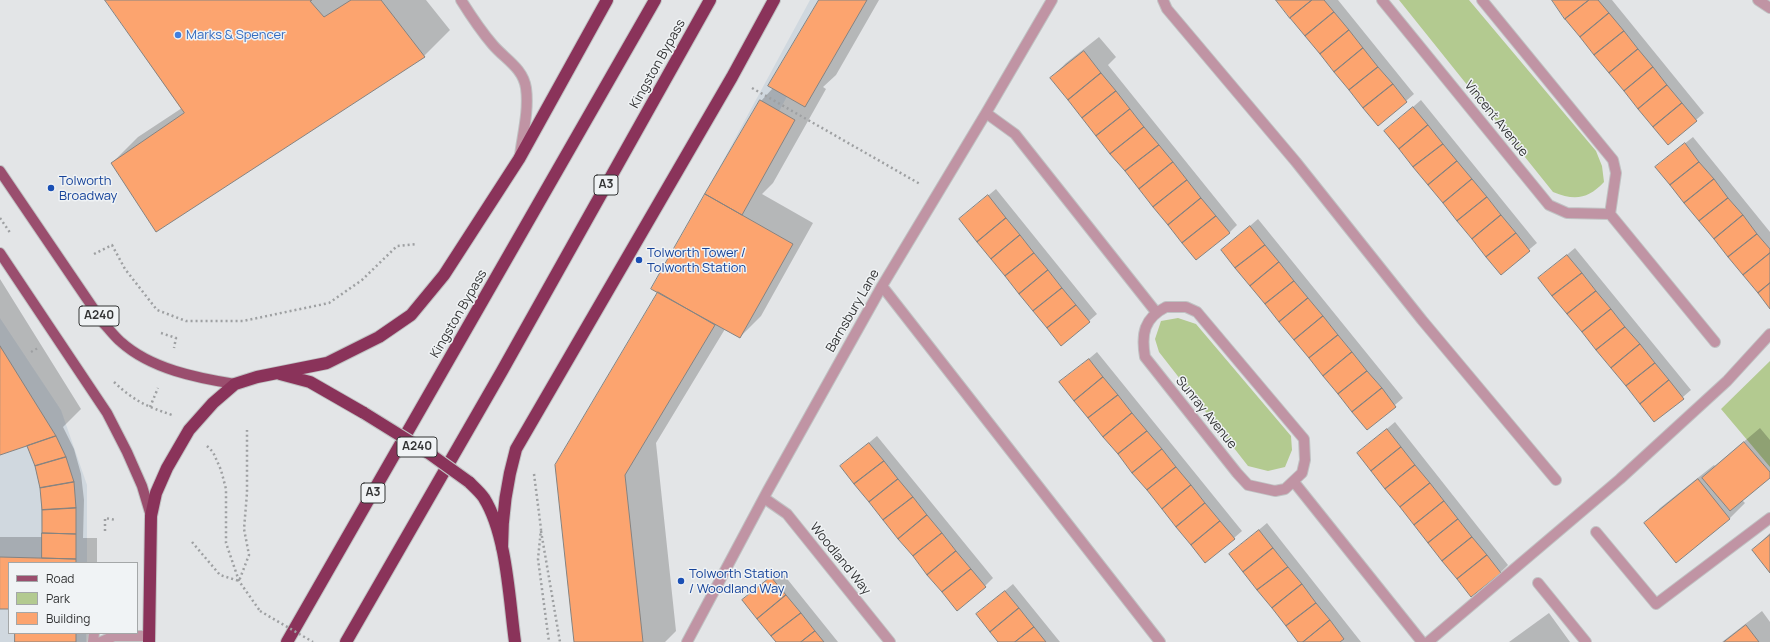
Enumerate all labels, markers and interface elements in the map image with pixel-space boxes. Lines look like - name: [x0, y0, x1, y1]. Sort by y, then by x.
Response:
- street label: Kingston Bypass: [627, 17, 689, 111]
- place label: Marks & Spencer: [186, 27, 286, 43]
- marker: Marks & Spencer: [173, 30, 183, 40]
- street label: Vincent Avenue: [1461, 78, 1531, 160]
- place label: Tolworth Broadway: [59, 173, 117, 204]
- road number: A3: [594, 175, 618, 195]
- marker: Tolworth Broadway: [46, 183, 56, 193]
- place label: Tolworth Tower / Tolworth Station: [647, 245, 746, 276]
- marker: Tolworth Tower / Tolworth Station: [634, 255, 644, 265]
- street label: Kingston Bypass: [427, 267, 491, 361]
- street label: Barnsbury Lane: [823, 267, 883, 355]
- road number: A240: [79, 306, 119, 326]
- street label: Sunray Avenue: [1172, 374, 1240, 452]
- road number: A240: [397, 437, 437, 457]
- road number: A3: [361, 483, 385, 503]
- street label: Woodland Way: [806, 520, 874, 598]
- legend: [8, 562, 138, 634]
- place label: Tolworth Station / Woodland Way: [689, 566, 788, 597]
- text: Road: [46, 570, 74, 587]
- marker: Tolworth Station / Woodland Way: [676, 576, 686, 586]
- text: Park: [46, 590, 70, 607]
- text: Building: [46, 610, 90, 627]

